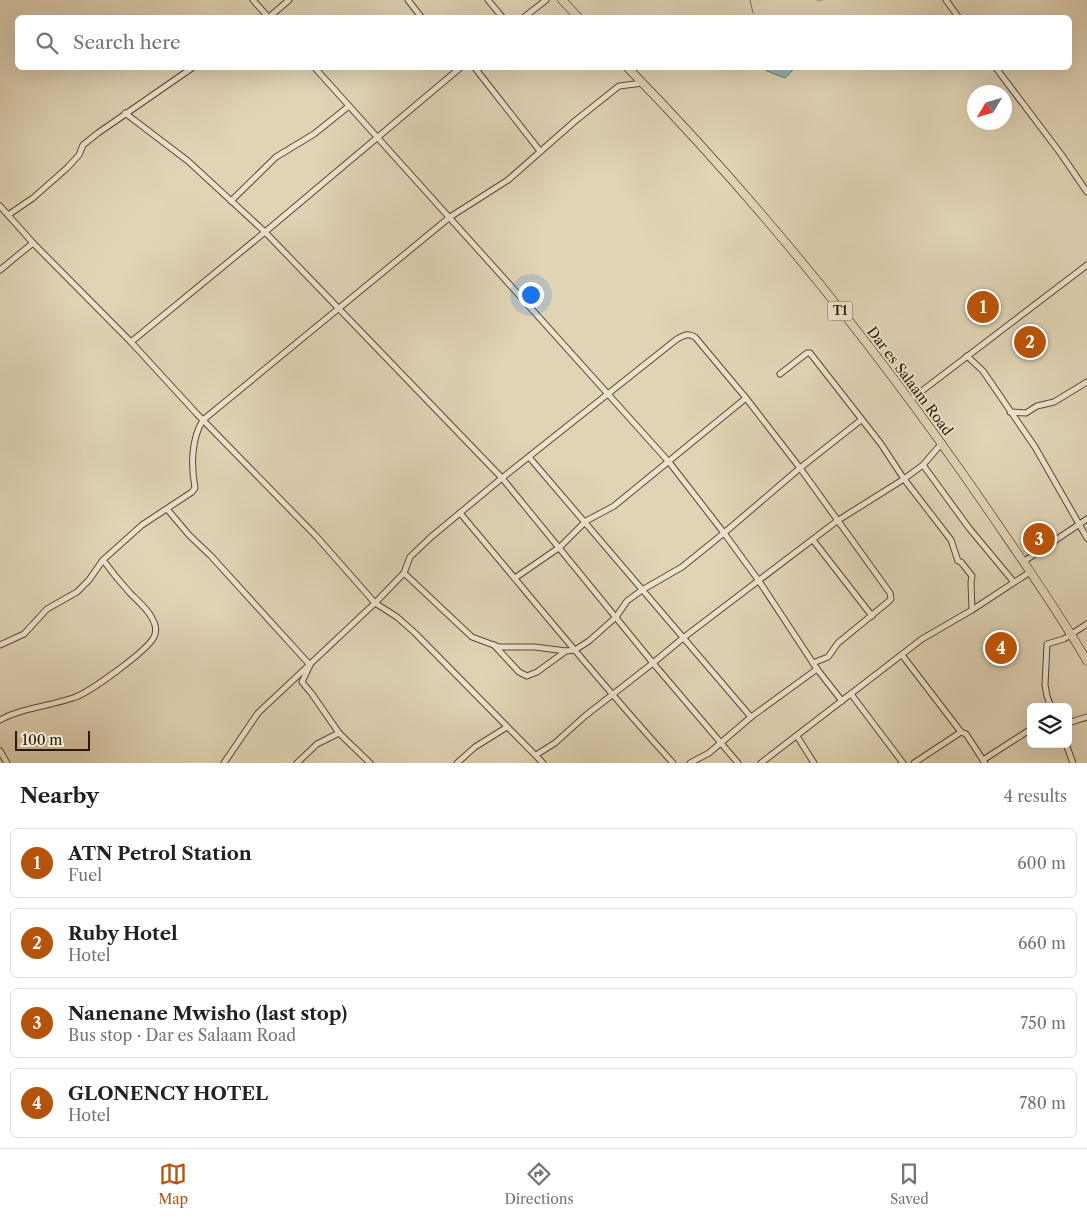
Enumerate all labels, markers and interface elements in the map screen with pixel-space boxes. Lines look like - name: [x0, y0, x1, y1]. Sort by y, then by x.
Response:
- search box: [15, 15, 1072, 70]
- icon: search: [33, 29, 61, 57]
- text: Search here: [73, 31, 181, 54]
- north arrow: [967, 85, 1012, 130]
- your location: [518, 282, 544, 308]
- pin: 1: [967, 288, 999, 326]
- road number: T1: [828, 302, 852, 321]
- street label: Dar es Salaam Road: [863, 323, 957, 439]
- pin: 2: [1014, 323, 1046, 361]
- pin: 3: [1023, 520, 1055, 558]
- pin: 4: [985, 629, 1017, 667]
- map controls: [1027, 703, 1072, 748]
- button: layers: [1027, 703, 1072, 748]
- scale bar: [15, 728, 90, 751]
- text: 100 m: [22, 731, 62, 749]
- text: Nearby: [20, 783, 99, 808]
- text: 4 results: [1004, 786, 1067, 806]
- text: ATN Petrol Station: [68, 842, 252, 865]
- text: 1: [33, 853, 41, 873]
- text: 600 m: [1017, 853, 1066, 873]
- text: Fuel: [68, 865, 102, 885]
- text: Ruby Hotel: [68, 922, 178, 945]
- text: 2: [32, 933, 42, 953]
- text: 660 m: [1018, 933, 1066, 953]
- text: Hotel: [68, 945, 111, 965]
- text: Nanenane Mwisho (last stop): [68, 1002, 347, 1025]
- text: 3: [32, 1013, 42, 1033]
- text: 750 m: [1020, 1013, 1066, 1033]
- text: Bus stop · Dar es Salaam Road: [68, 1025, 296, 1045]
- text: GLONENCY HOTEL: [68, 1082, 268, 1105]
- text: 4: [32, 1093, 42, 1113]
- text: 780 m: [1019, 1093, 1066, 1113]
- text: Hotel: [68, 1105, 111, 1125]
- tab: Map: [158, 1160, 188, 1208]
- tab: Directions: [504, 1160, 574, 1208]
- tab: Saved: [890, 1160, 929, 1208]

